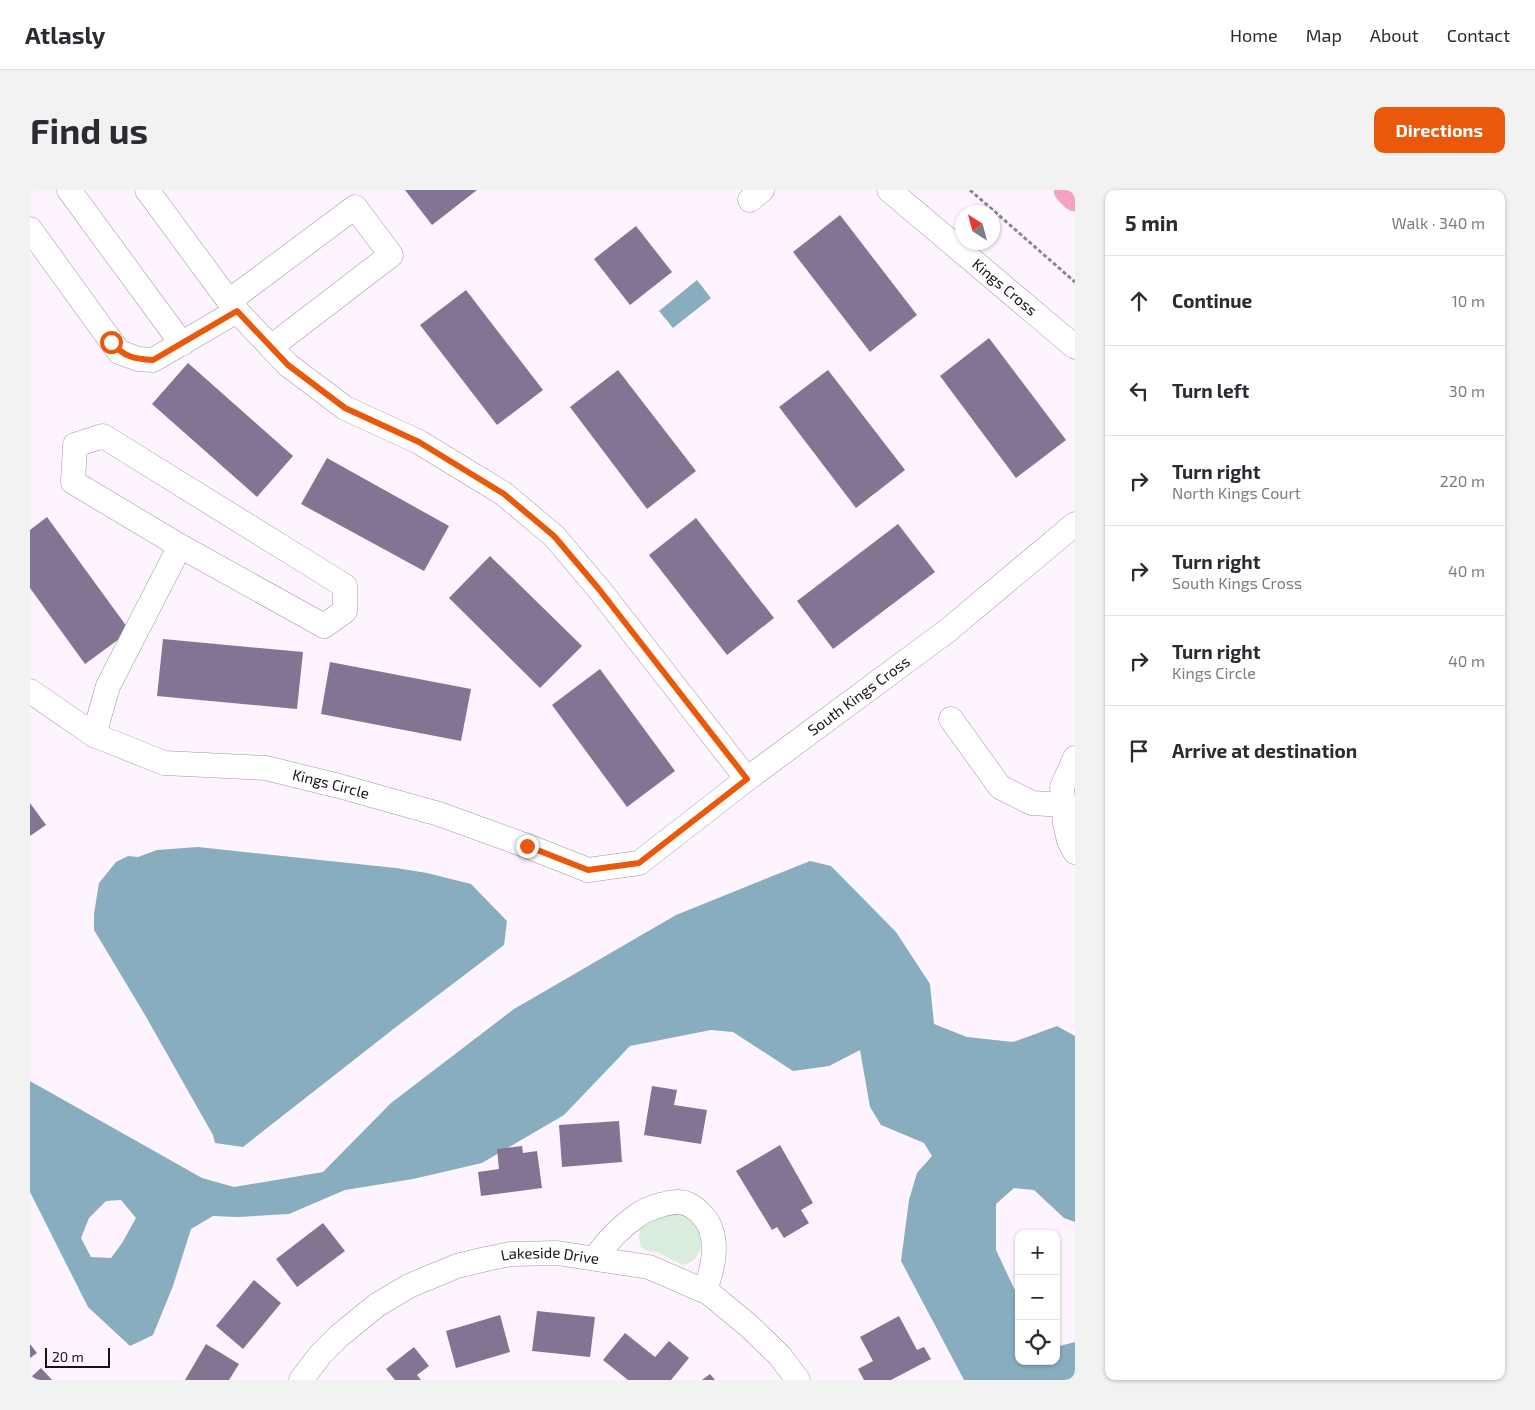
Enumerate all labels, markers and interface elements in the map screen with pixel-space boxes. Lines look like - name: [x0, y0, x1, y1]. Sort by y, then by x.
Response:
- text: Atlasly: [25, 20, 105, 49]
- text: Home: [1230, 24, 1278, 46]
- text: Map: [1306, 24, 1342, 46]
- text: About: [1370, 24, 1419, 46]
- text: Contact: [1447, 24, 1510, 46]
- button: Directions: [1374, 107, 1505, 153]
- text: Find us: [30, 109, 148, 151]
- north arrow: [955, 205, 1000, 250]
- text: 5 min: [1125, 210, 1178, 235]
- text: Walk · 340 m: [1392, 213, 1485, 232]
- street label: Kings Cross: [969, 254, 1041, 319]
- icon: ahead: [1125, 287, 1153, 315]
- text: Continue: [1172, 289, 1252, 312]
- text: 10 m: [1451, 291, 1485, 310]
- route start: [100, 331, 123, 354]
- icon: left: [1125, 377, 1153, 405]
- text: Turn left: [1172, 379, 1249, 402]
- text: 30 m: [1449, 381, 1485, 400]
- text: Turn right: [1172, 460, 1260, 483]
- icon: right: [1125, 467, 1153, 495]
- text: 220 m: [1440, 471, 1485, 490]
- text: North Kings Court: [1172, 483, 1301, 502]
- text: Turn right: [1172, 550, 1260, 573]
- icon: right: [1125, 557, 1153, 585]
- text: 40 m: [1448, 561, 1485, 580]
- text: South Kings Cross: [1172, 573, 1302, 592]
- text: Turn right: [1172, 640, 1260, 663]
- icon: right: [1125, 647, 1153, 675]
- text: 40 m: [1448, 651, 1485, 670]
- street label: South Kings Cross: [804, 652, 913, 739]
- text: Kings Circle: [1172, 663, 1256, 682]
- icon: arrive: [1125, 737, 1153, 765]
- text: Arrive at destination: [1172, 739, 1357, 762]
- street label: Kings Circle: [291, 765, 372, 802]
- route end: [516, 835, 539, 858]
- map controls: [1015, 1230, 1060, 1365]
- button: +: [1015, 1230, 1060, 1275]
- street label: Lakeside Drive: [499, 1243, 600, 1267]
- button: −: [1015, 1275, 1060, 1320]
- button: locate: [1015, 1320, 1060, 1365]
- scale bar: [45, 1345, 110, 1368]
- text: 20 m: [52, 1348, 84, 1365]

